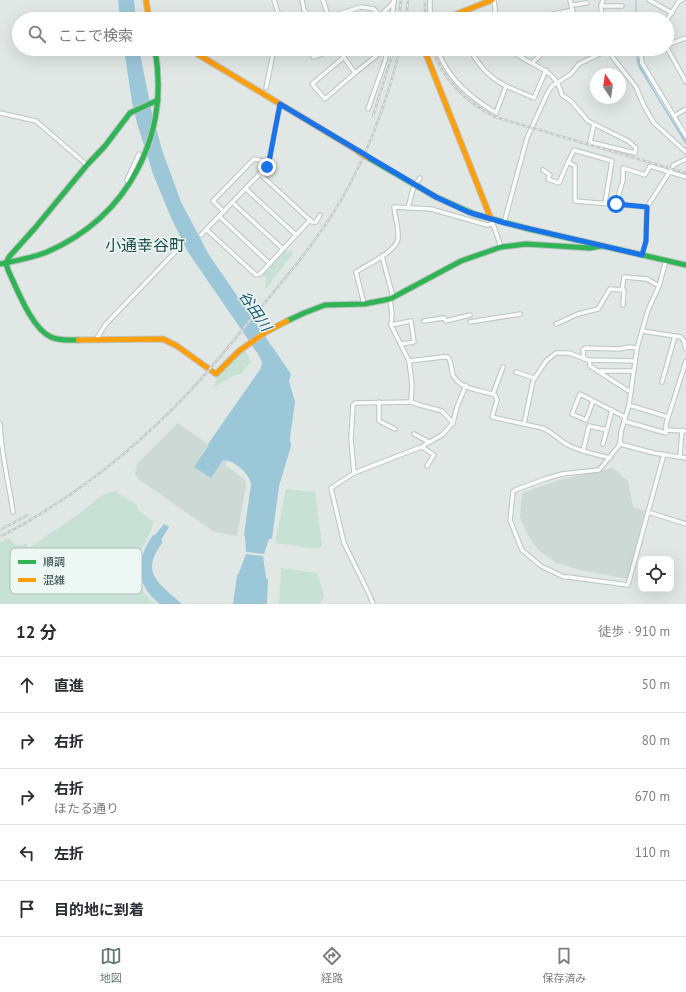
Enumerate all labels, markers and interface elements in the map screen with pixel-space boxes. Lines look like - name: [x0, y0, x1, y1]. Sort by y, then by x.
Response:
- search box: [12, 12, 674, 56]
- icon: search: [26, 23, 48, 45]
- text: ここで検索: [58, 26, 133, 45]
- north arrow: [590, 68, 626, 104]
- route end: [258, 158, 276, 176]
- route start: [607, 195, 625, 213]
- district label: 小通幸谷町: [105, 235, 185, 255]
- water label: 谷田川: [235, 287, 277, 336]
- legend: [10, 548, 142, 594]
- text: 順調: [43, 555, 65, 569]
- map controls: [638, 556, 674, 592]
- button: locate: [638, 556, 674, 592]
- text: 混雑: [43, 573, 65, 587]
- text: 12 分: [16, 621, 57, 643]
- text: 徒歩 · 910 m: [598, 623, 670, 640]
- icon: ahead: [16, 674, 38, 696]
- text: 直進: [54, 676, 84, 695]
- text: 50 m: [642, 676, 670, 693]
- icon: right: [16, 730, 38, 752]
- text: 右折: [54, 732, 84, 751]
- text: 80 m: [642, 732, 670, 749]
- text: 右折: [54, 779, 84, 798]
- icon: right: [16, 786, 38, 808]
- text: 670 m: [635, 788, 670, 805]
- text: ほたる通り: [54, 800, 119, 817]
- icon: left: [16, 842, 38, 864]
- text: 左折: [54, 844, 84, 863]
- text: 110 m: [635, 844, 670, 861]
- icon: arrive: [16, 898, 38, 920]
- text: 目的地に到着: [54, 900, 144, 919]
- tab: 地図: [100, 945, 122, 985]
- tab: 経路: [321, 945, 343, 985]
- tab: 保存済み: [542, 945, 586, 985]

